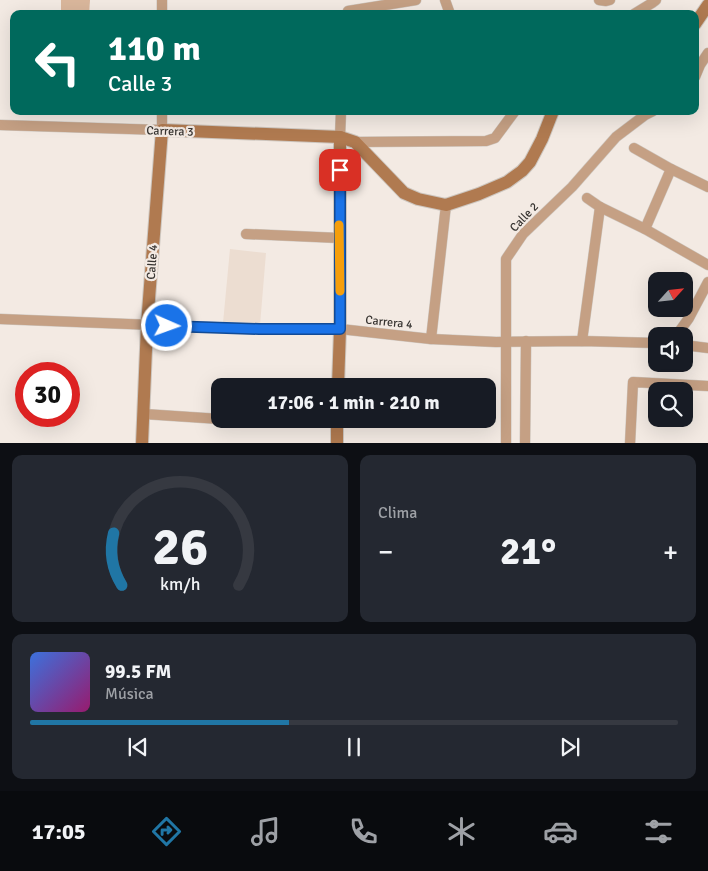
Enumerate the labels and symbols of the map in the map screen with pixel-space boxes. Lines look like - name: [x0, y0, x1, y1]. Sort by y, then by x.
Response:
- street label: Carrera 3: [146, 123, 194, 140]
- pin: [319, 149, 361, 191]
- street label: Calle 2: [507, 199, 542, 235]
- street label: Calle 4: [144, 243, 161, 280]
- north arrow: [648, 272, 692, 318]
- position arrow: [140, 299, 192, 351]
- street label: Carrera 4: [365, 313, 414, 332]
- speed limit sign: 30: [15, 362, 80, 427]

